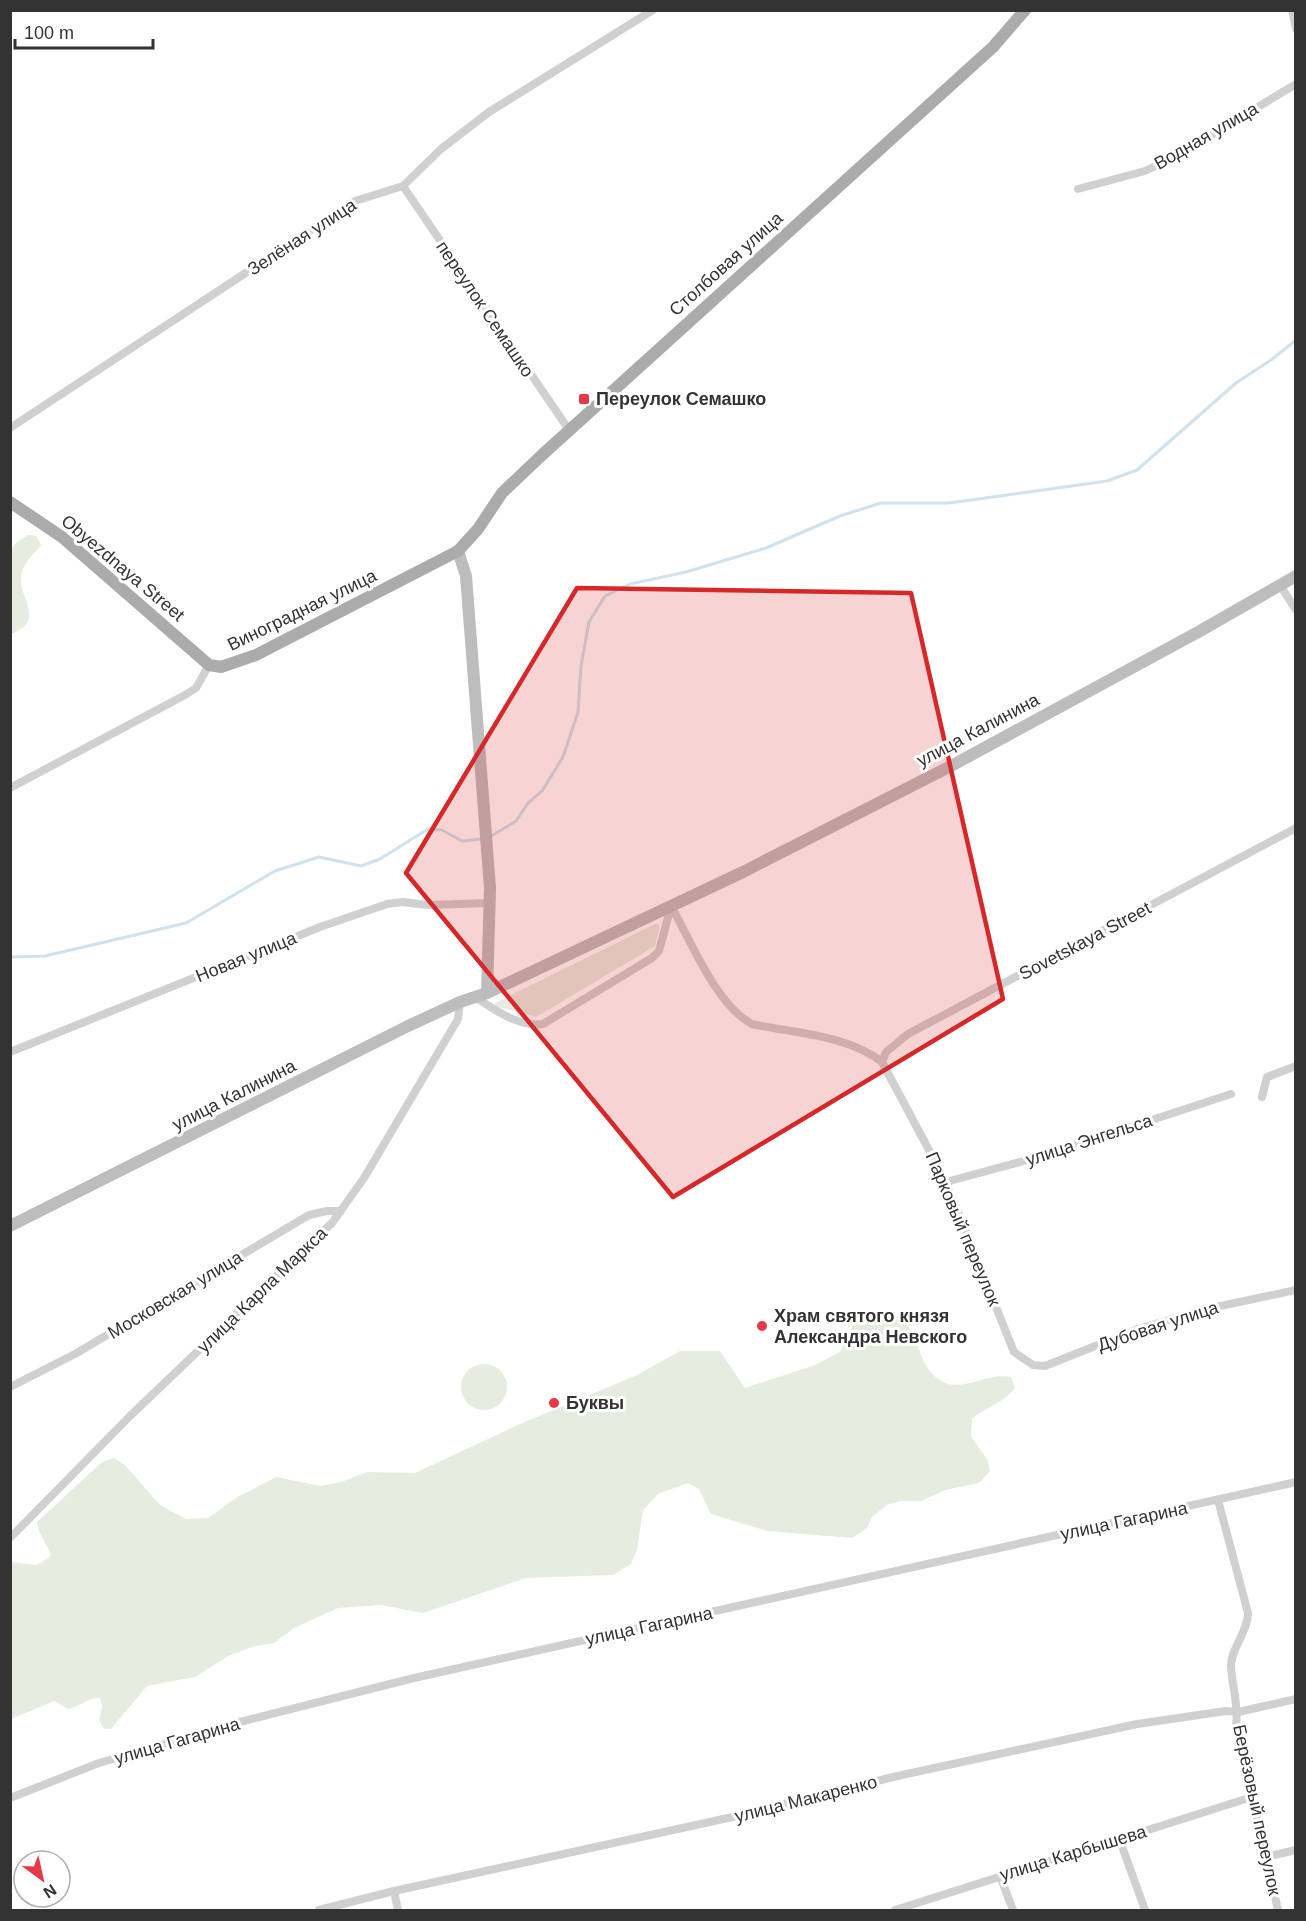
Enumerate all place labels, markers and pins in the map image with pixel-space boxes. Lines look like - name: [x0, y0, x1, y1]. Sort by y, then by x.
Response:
- place label: Переулок Семашко: [596, 389, 766, 409]
- marker: Переулок Семашко: [577, 392, 591, 406]
- place label: Храм святого князя Александра Невского: [774, 1306, 967, 1347]
- marker: Храм святого князя Александра Невского: [755, 1319, 769, 1333]
- place label: Буквы: [566, 1393, 624, 1413]
- marker: Буквы: [547, 1396, 561, 1410]

